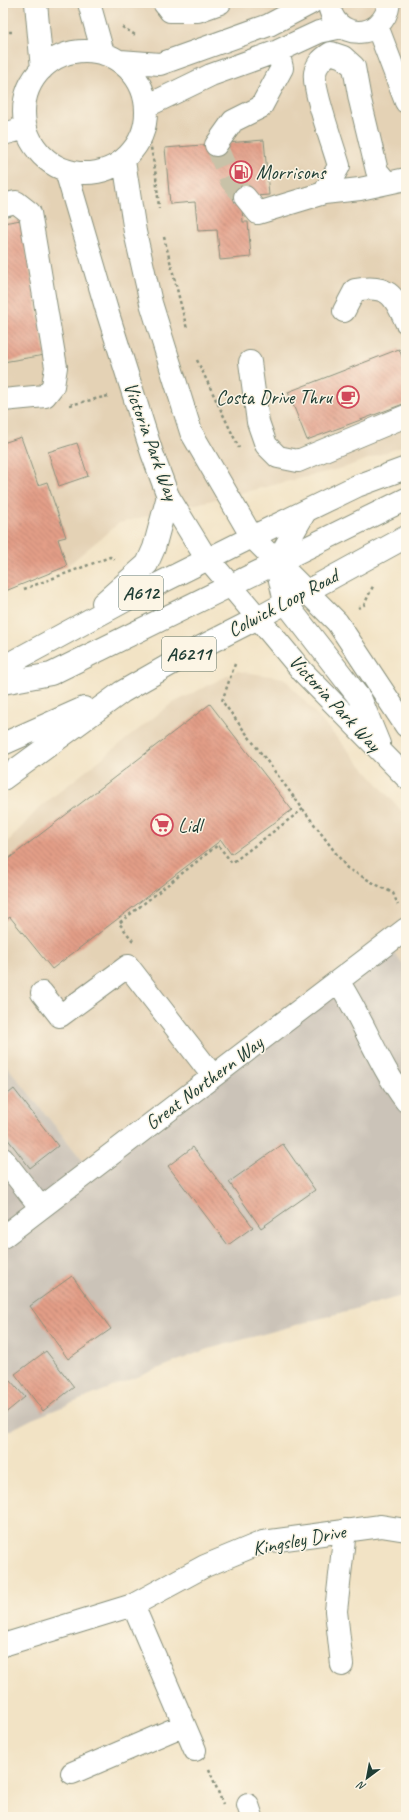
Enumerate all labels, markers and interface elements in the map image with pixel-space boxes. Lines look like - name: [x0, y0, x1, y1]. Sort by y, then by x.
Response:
- fuel station icon: Morrisons: [228, 159, 254, 185]
- place label: Morrisons: [256, 160, 327, 185]
- street label: Victoria Park Way: [118, 379, 185, 506]
- cafe icon: Costa Drive Thru: [335, 384, 361, 410]
- place label: Costa Drive Thru: [216, 385, 334, 410]
- street label: Colwick Loop Road: [223, 562, 345, 643]
- road number: A612: [119, 576, 163, 610]
- road number: A6211: [162, 637, 216, 671]
- street label: Victoria Park Way: [284, 649, 388, 758]
- supermarket icon: Lidl: [149, 812, 175, 838]
- place label: Lidl: [178, 813, 205, 838]
- street label: Great Northern Way: [140, 1030, 269, 1135]
- street label: Kingsley Drive: [250, 1518, 349, 1561]
- north arrow: [347, 1758, 387, 1798]
- text: N: [353, 1778, 368, 1794]

